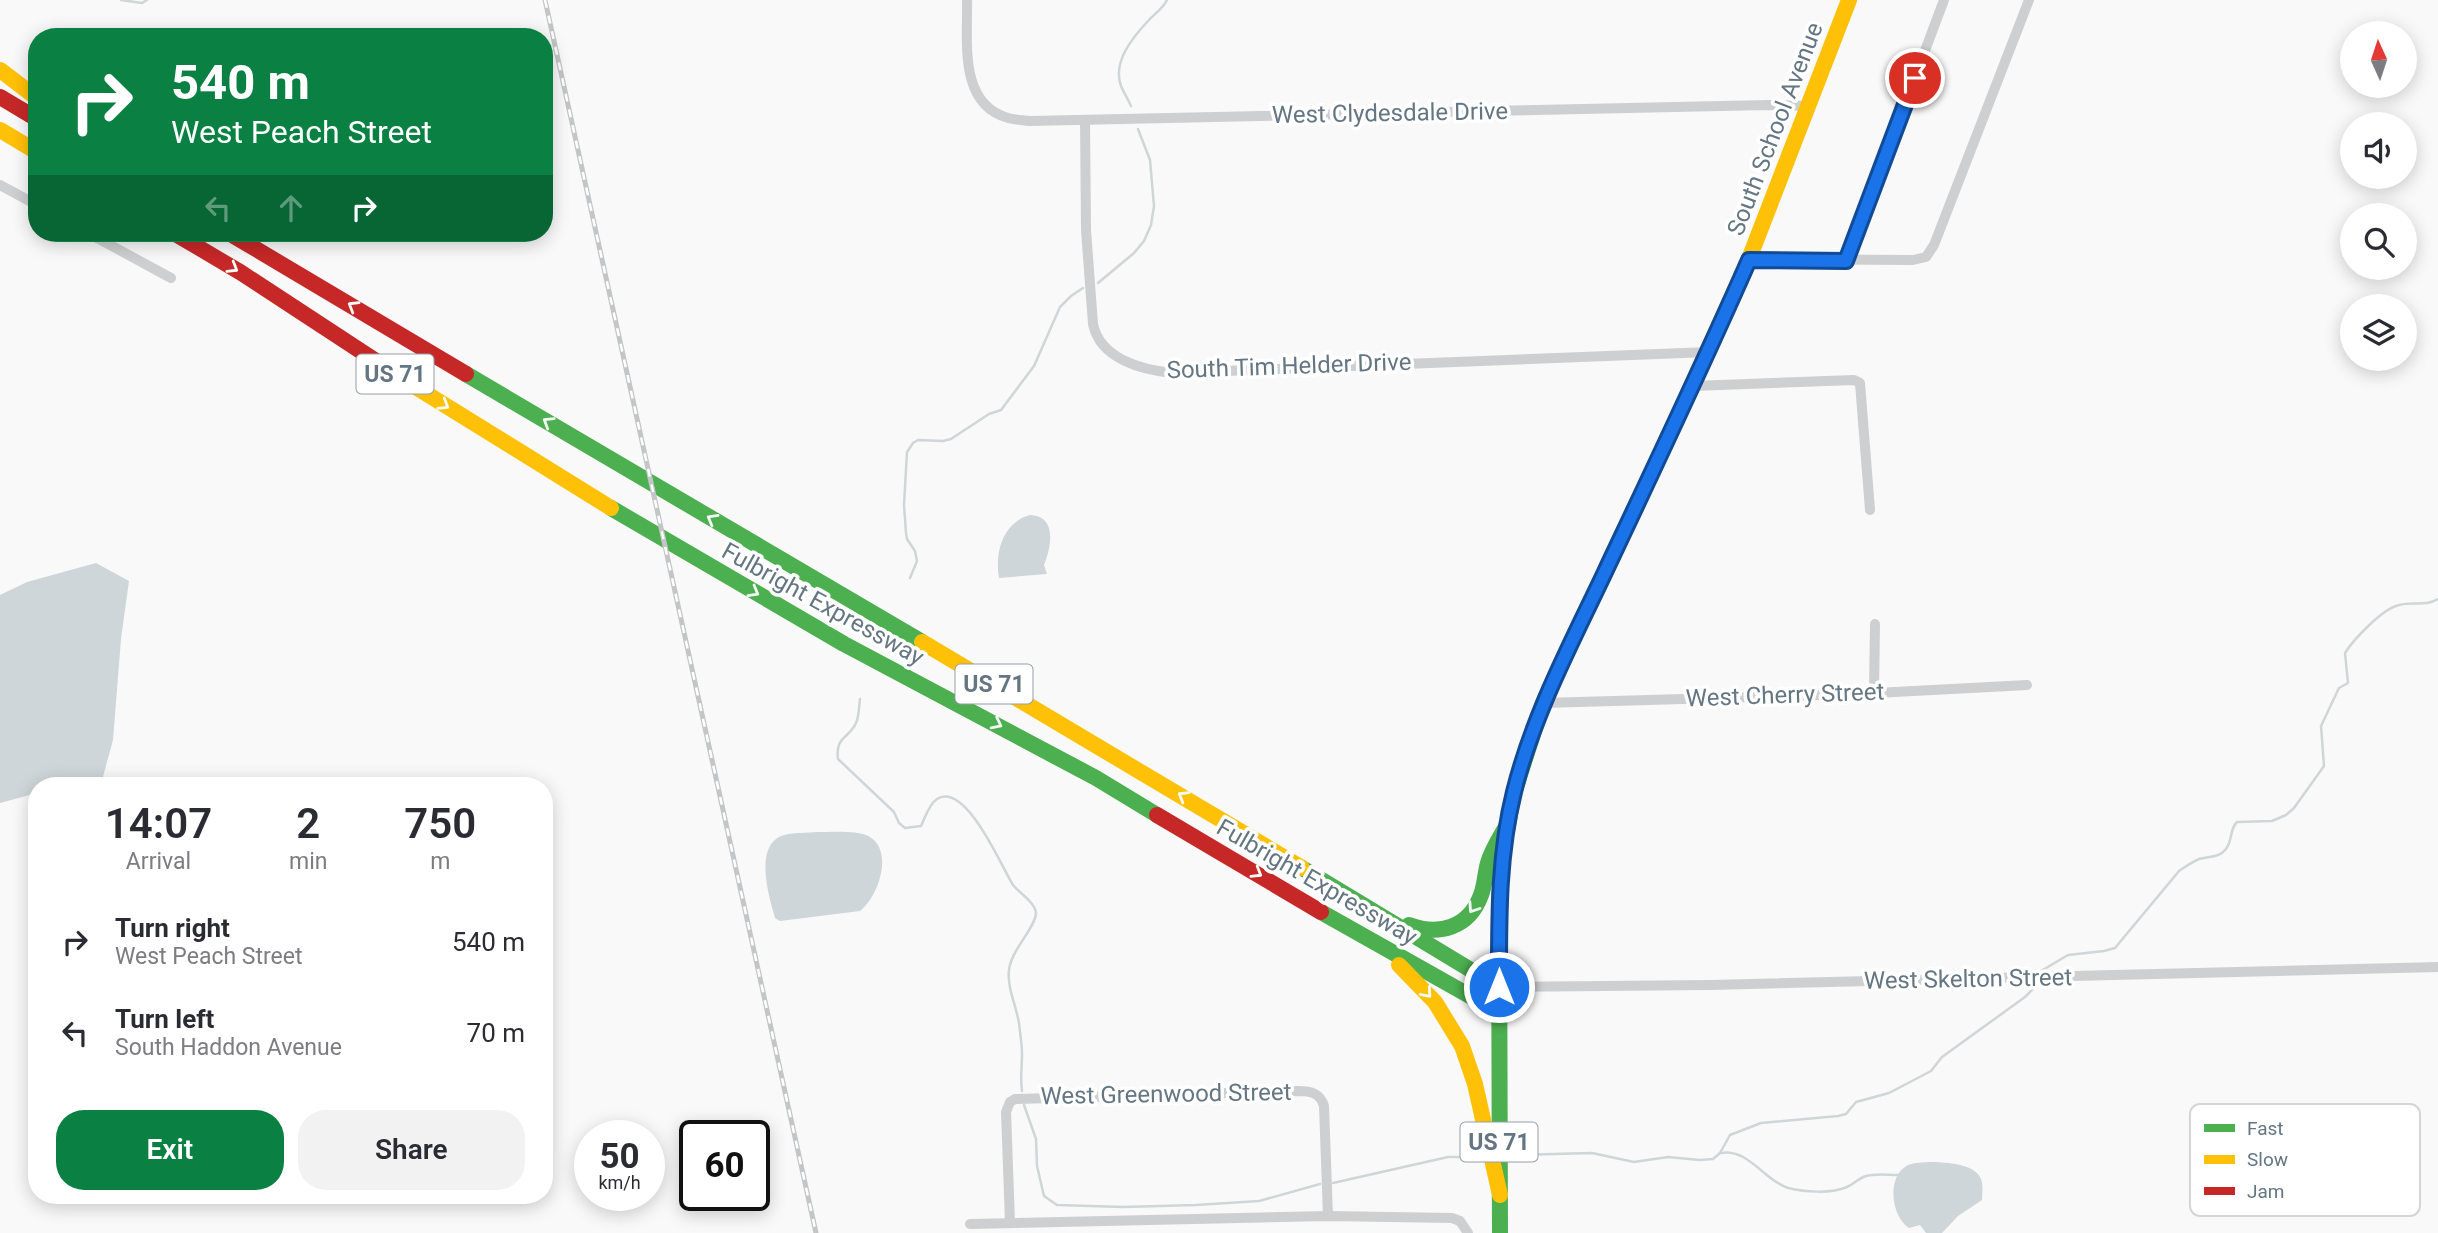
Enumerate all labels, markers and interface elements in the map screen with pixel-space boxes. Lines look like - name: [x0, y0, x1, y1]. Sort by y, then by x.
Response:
- street label: South School Avenue: [1721, 19, 1829, 239]
- north arrow: [2340, 21, 2417, 98]
- map controls: [2340, 21, 2417, 371]
- pin: [1885, 48, 1945, 108]
- text: 540 m: [171, 54, 310, 111]
- icon: right: [56, 56, 147, 147]
- icon: arrive: [1896, 59, 1934, 97]
- street label: West Clydesdale Drive: [1272, 97, 1508, 129]
- button: sound: [2340, 112, 2417, 189]
- text: West Peach Street: [171, 113, 432, 151]
- icon: left: [199, 189, 237, 227]
- icon: ahead: [272, 189, 310, 227]
- icon: right: [345, 189, 383, 227]
- button: search: [2340, 203, 2417, 280]
- one-way arrow: [225, 259, 238, 272]
- button: layers: [2340, 294, 2417, 371]
- one-way arrow: [348, 301, 360, 314]
- street label: South Tim Helder Drive: [1166, 348, 1412, 384]
- road number: US 71: [356, 354, 434, 394]
- one-way arrow: [437, 396, 450, 409]
- one-way arrow: [543, 418, 556, 431]
- one-way arrow: [706, 514, 719, 527]
- street label: Fulbright Expressway: [717, 537, 929, 672]
- one-way arrow: [747, 583, 760, 596]
- road number: US 71: [956, 664, 1032, 704]
- street label: West Cherry Street: [1685, 678, 1885, 712]
- one-way arrow: [990, 716, 1002, 730]
- one-way arrow: [1177, 791, 1190, 804]
- text: 14:07: [105, 799, 212, 848]
- text: 2: [296, 799, 320, 848]
- text: 750: [404, 799, 476, 848]
- street label: Fulbright Expressway: [1212, 813, 1423, 951]
- text: Arrival: [126, 848, 191, 875]
- text: min: [289, 848, 327, 875]
- text: m: [430, 848, 450, 875]
- one-way arrow: [1249, 865, 1262, 878]
- one-way arrow: [1469, 900, 1482, 913]
- text: Turn right: [115, 913, 230, 943]
- icon: right: [56, 923, 94, 961]
- text: 540 m: [452, 927, 525, 957]
- text: West Peach Street: [115, 943, 303, 970]
- position arrow: [1462, 950, 1536, 1024]
- street label: West Skelton Street: [1864, 963, 2073, 995]
- one-way arrow: [1419, 985, 1431, 998]
- text: Turn left: [115, 1004, 214, 1034]
- icon: left: [56, 1014, 94, 1052]
- text: 70 m: [467, 1018, 525, 1048]
- text: South Haddon Avenue: [115, 1034, 342, 1061]
- street label: West Greenwood Street: [1040, 1078, 1292, 1110]
- legend: [2190, 1104, 2420, 1216]
- button: Exit: [56, 1110, 284, 1190]
- button: Share: [298, 1110, 525, 1190]
- text: Fast: [2247, 1117, 2284, 1140]
- speed limit sign: 60: [679, 1120, 770, 1211]
- road number: US 71: [1460, 1122, 1538, 1162]
- text: 50: [599, 1136, 640, 1177]
- text: Slow: [2247, 1148, 2288, 1171]
- text: km/h: [598, 1172, 641, 1193]
- text: Jam: [2247, 1180, 2284, 1203]

